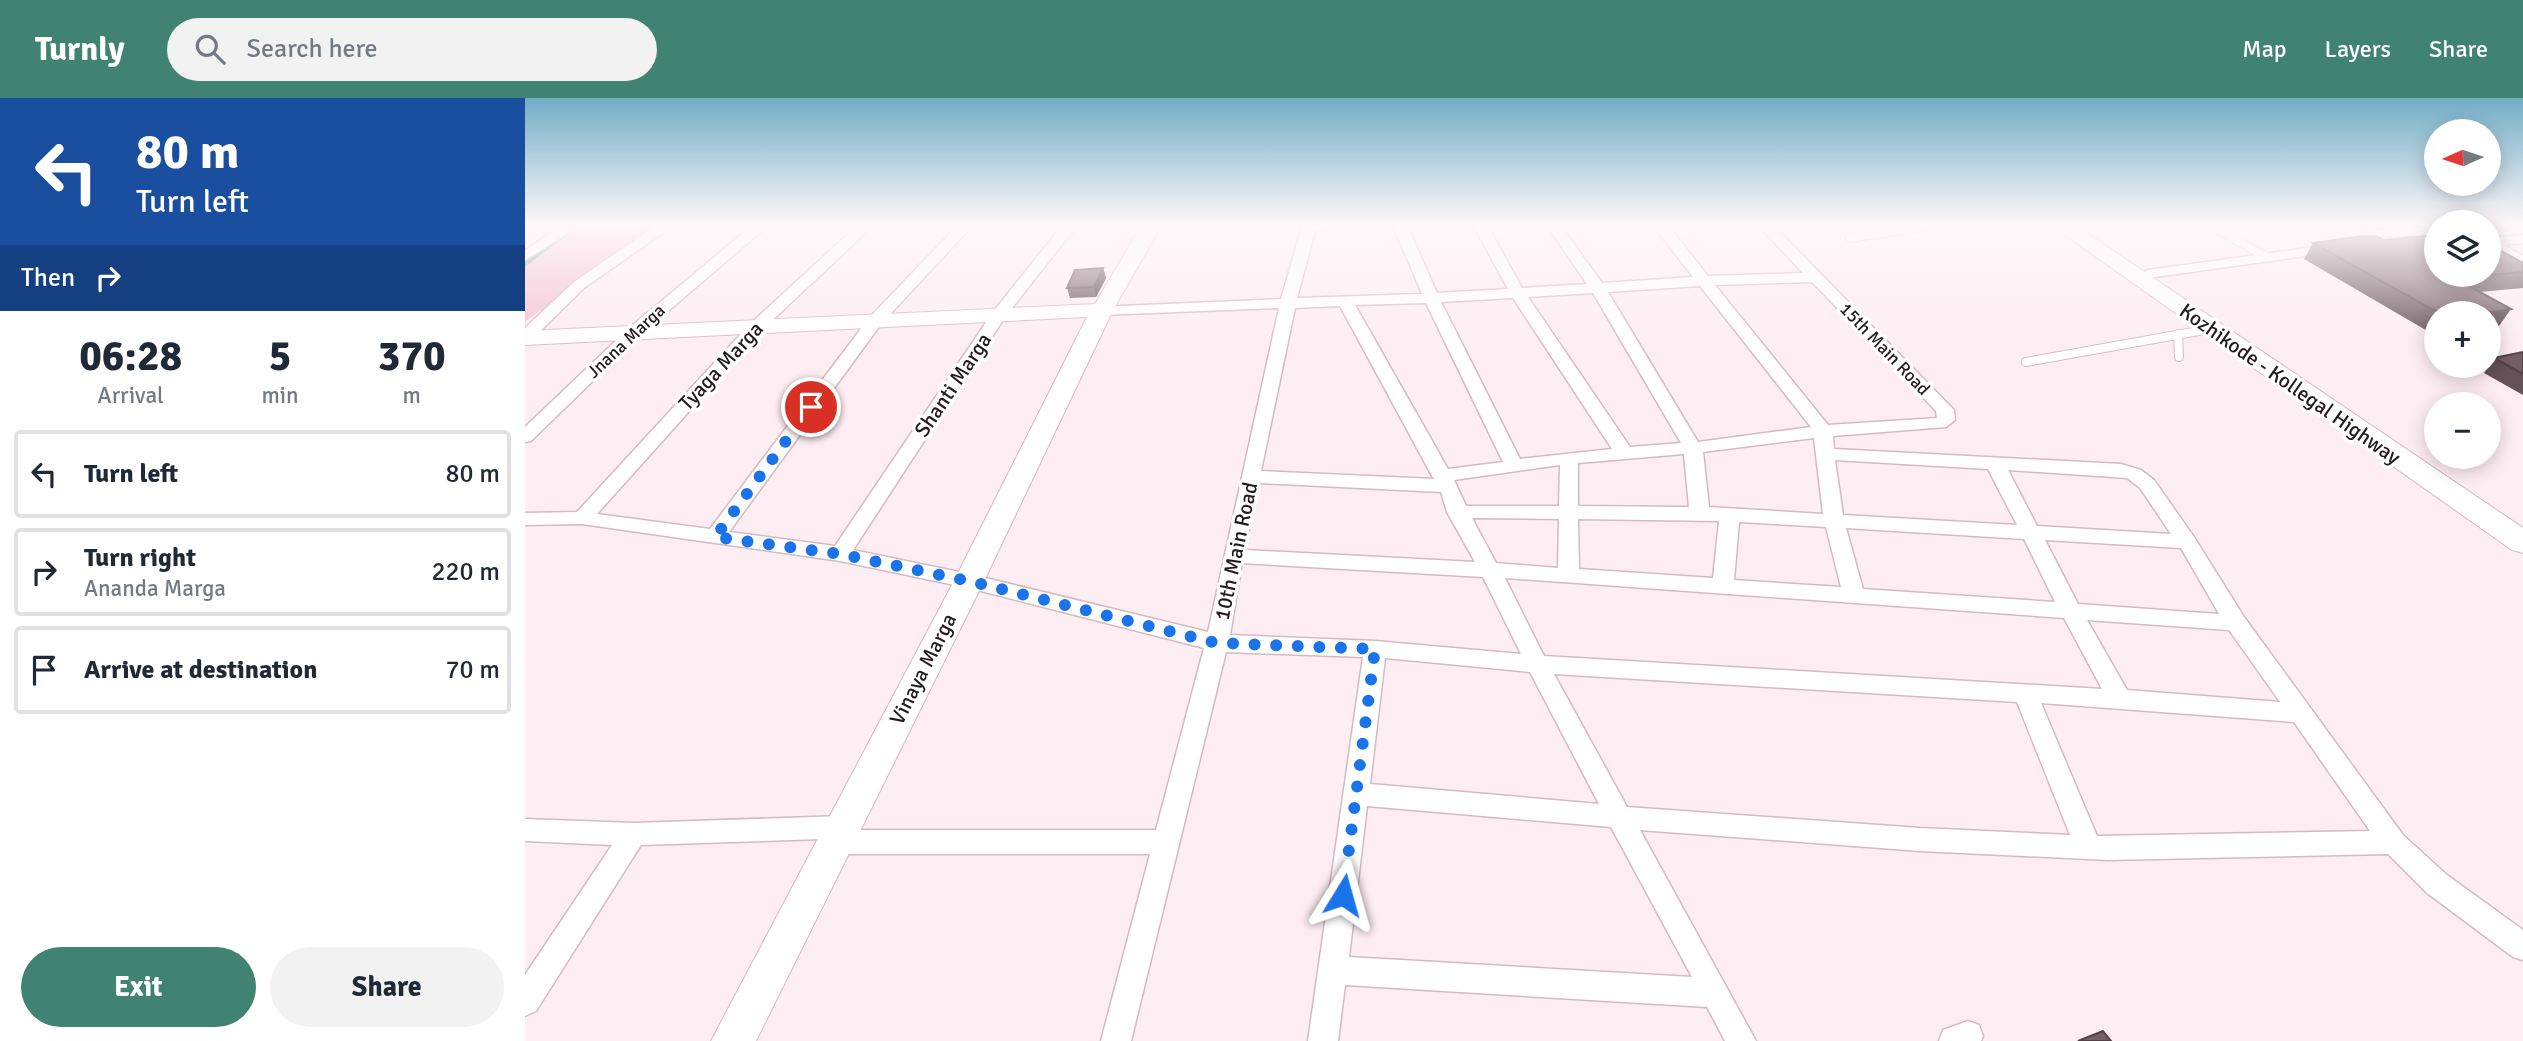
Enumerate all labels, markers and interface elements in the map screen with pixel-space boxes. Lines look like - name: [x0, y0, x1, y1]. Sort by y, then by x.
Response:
- search box: [167, 18, 657, 81]
- text: Turnly: [35, 29, 125, 70]
- icon: search: [191, 30, 229, 68]
- text: Search here: [247, 33, 378, 65]
- text: Map: [2242, 34, 2287, 64]
- text: Layers: [2325, 34, 2391, 64]
- text: Share: [2429, 34, 2488, 64]
- north arrow: [2424, 119, 2501, 196]
- map controls: [2424, 119, 2501, 469]
- text: 80 m: [136, 122, 239, 182]
- icon: left: [21, 126, 112, 217]
- text: Turn left: [136, 182, 249, 221]
- button: layers: [2424, 210, 2501, 287]
- icon: right: [89, 259, 127, 297]
- text: Then: [21, 262, 75, 294]
- street label: 15th Main Road: [1835, 298, 1935, 400]
- street label: Kozhikode - Kollegal Highway: [2175, 298, 2406, 470]
- street label: Jnana Marga: [582, 299, 670, 383]
- button: +: [2424, 301, 2501, 378]
- street label: Tyaga Marga: [673, 316, 769, 416]
- street label: Shanti Marga: [909, 328, 997, 442]
- text: 06:28: [79, 331, 182, 382]
- text: 5: [269, 331, 291, 382]
- text: 370: [378, 331, 446, 382]
- pin: [781, 377, 841, 437]
- text: Arrival: [98, 381, 164, 410]
- text: min: [261, 381, 299, 410]
- text: m: [403, 381, 421, 410]
- icon: arrive: [792, 388, 830, 426]
- button: −: [2424, 392, 2501, 469]
- icon: left: [25, 455, 63, 493]
- text: Turn left: [84, 458, 178, 490]
- text: 80 m: [445, 458, 500, 490]
- street label: 10th Main Road: [1209, 480, 1263, 622]
- text: Turn right: [84, 542, 196, 574]
- icon: right: [25, 553, 63, 591]
- text: 220 m: [431, 556, 500, 588]
- text: Ananda Marga: [84, 574, 226, 603]
- street label: Vinaya Marga: [884, 609, 962, 729]
- icon: arrive: [25, 651, 63, 689]
- text: Arrive at destination: [84, 654, 317, 686]
- text: 70 m: [445, 654, 500, 686]
- position arrow: [1306, 858, 1380, 932]
- button: Exit: [21, 947, 256, 1027]
- button: Share: [270, 947, 504, 1027]

